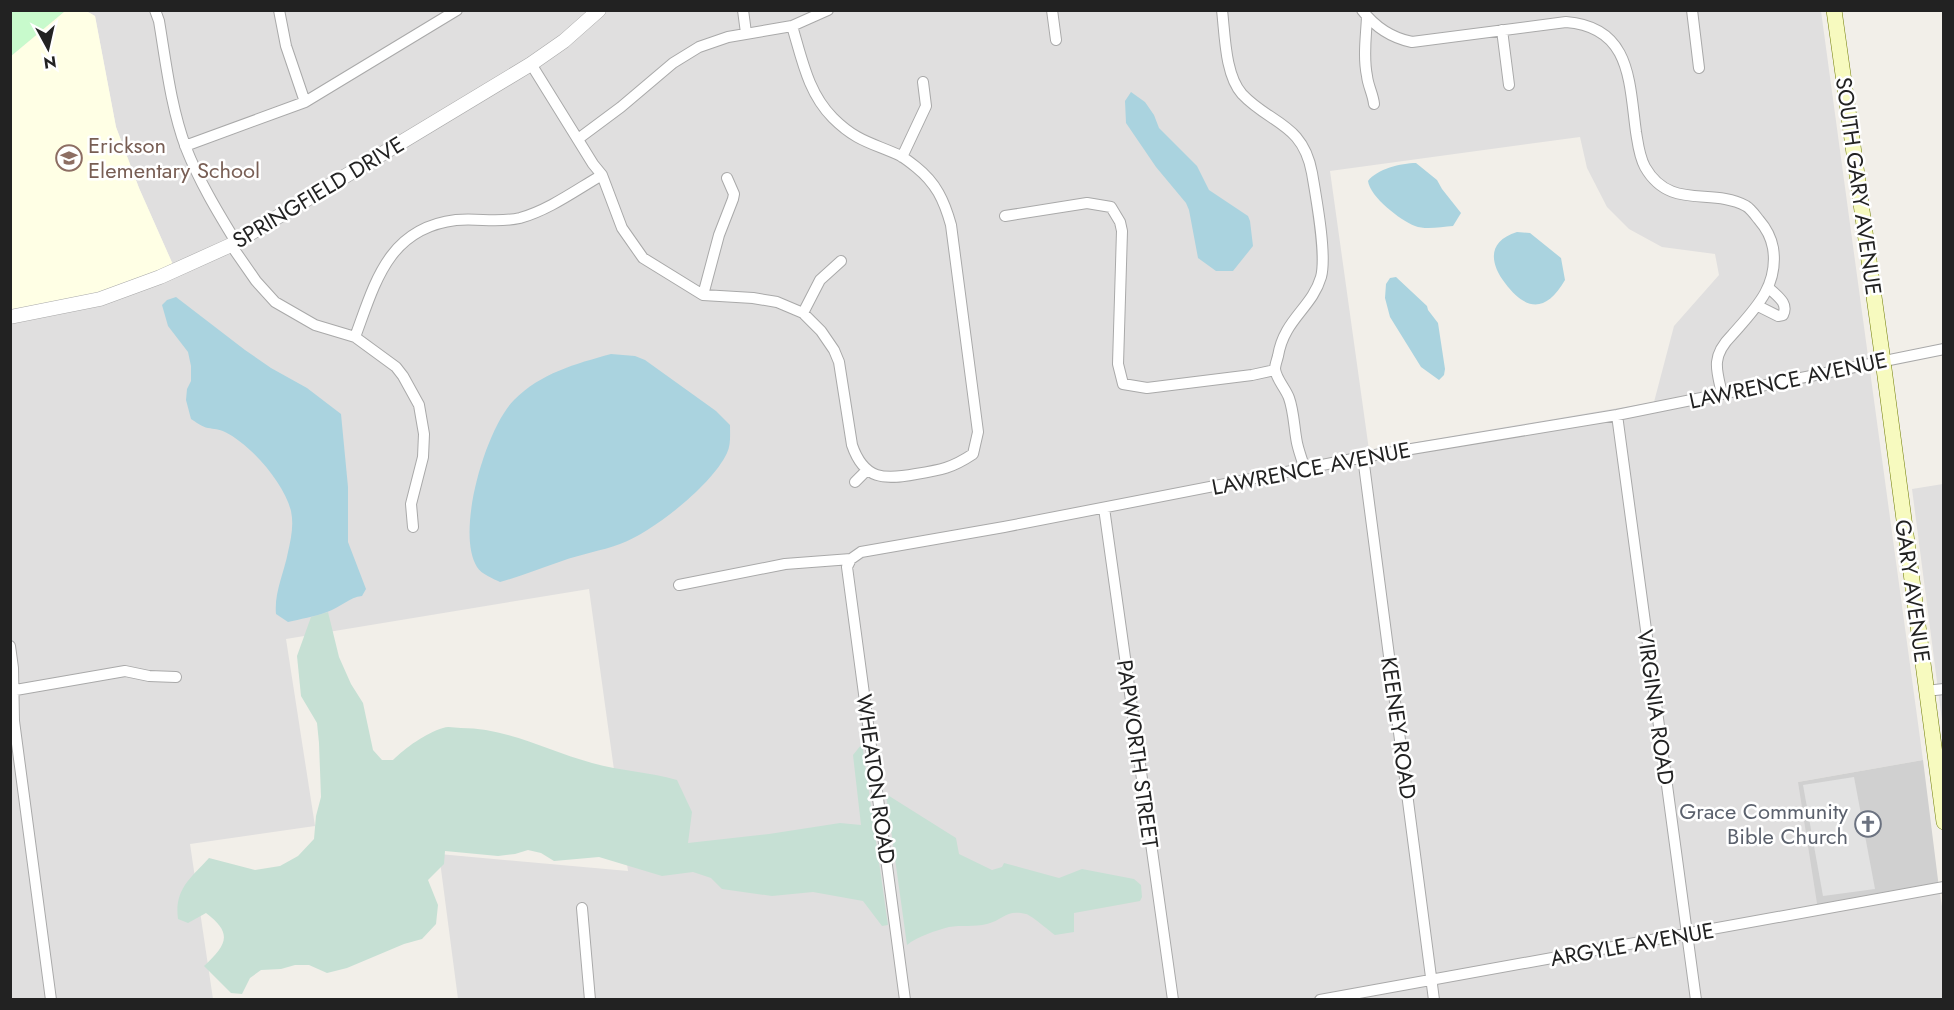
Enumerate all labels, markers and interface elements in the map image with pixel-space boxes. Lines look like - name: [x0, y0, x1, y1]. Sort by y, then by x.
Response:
- north arrow: [18, 18, 78, 78]
- text: N: [42, 50, 58, 75]
- street label: SOUTH GARY AVENUE: [1828, 75, 1890, 297]
- street label: SPRINGFIELD DRIVE: [226, 128, 410, 256]
- place label: Erickson Elementary School: [88, 129, 260, 186]
- school or university icon: Erickson Elementary School: [54, 143, 84, 173]
- street label: LAWRENCE AVENUE: [1686, 343, 1890, 417]
- street label: LAWRENCE AVENUE: [1209, 433, 1413, 503]
- street label: GARY AVENUE: [1887, 517, 1939, 665]
- street label: VIRGINIA ROAD: [1629, 627, 1683, 787]
- street label: KEENEY ROAD: [1373, 655, 1425, 801]
- street label: PAPWORTH STREET: [1109, 658, 1167, 851]
- street label: WHEATON ROAD: [848, 692, 904, 866]
- place label: Grace Community Bible Church: [1679, 795, 1848, 852]
- church icon: Grace Community Bible Church: [1853, 809, 1883, 839]
- street label: ARGYLE AVENUE: [1547, 914, 1717, 974]

